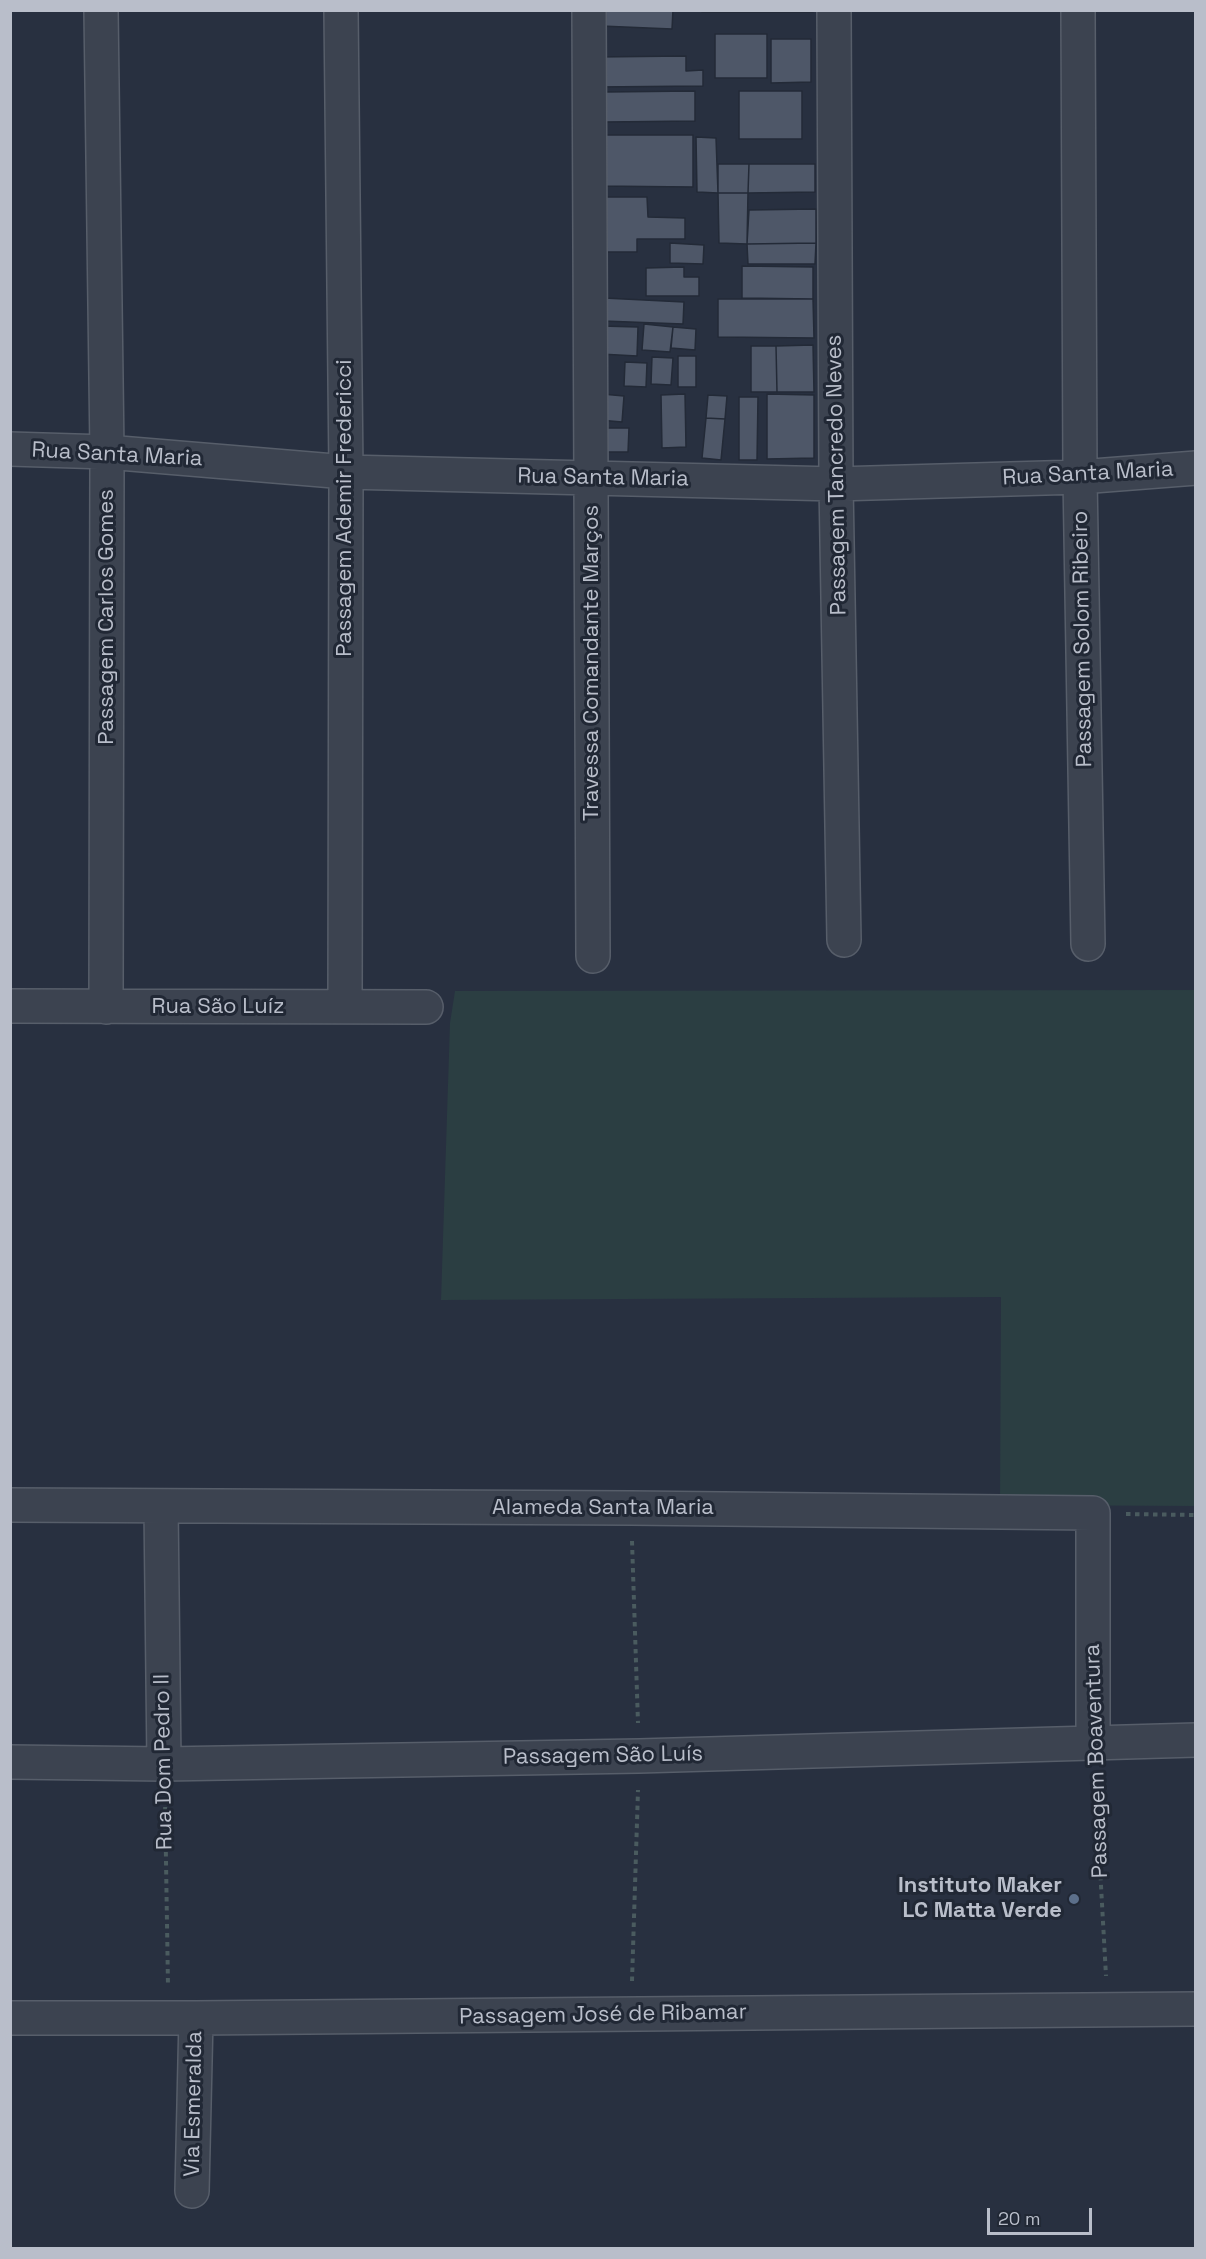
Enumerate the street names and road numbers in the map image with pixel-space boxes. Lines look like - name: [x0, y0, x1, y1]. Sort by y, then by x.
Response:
- street label: Passagem Tancredo Neves: [821, 335, 853, 615]
- street label: Passagem Ademir Fredericci: [332, 359, 358, 657]
- street label: Rua Santa Maria: [31, 437, 203, 473]
- street label: Rua Santa Maria: [1002, 456, 1174, 492]
- street label: Rua Santa Maria: [517, 463, 689, 493]
- street label: Passagem Carlos Gomes: [94, 489, 120, 745]
- street label: Travessa Comandante Marços: [579, 505, 605, 821]
- street label: Passagem Solom Ribeiro: [1068, 510, 1098, 768]
- street label: Rua São Luíz: [152, 994, 284, 1020]
- street label: Alameda Santa Maria: [492, 1495, 714, 1521]
- street label: Passagem Boaventura: [1080, 1643, 1114, 1879]
- street label: Rua Dom Pedro II: [149, 1674, 179, 1850]
- street label: Passagem São Luís: [503, 1741, 703, 1771]
- street label: Passagem José de Ribamar: [459, 1999, 747, 2031]
- street label: Via Esmeralda: [180, 2031, 208, 2177]

